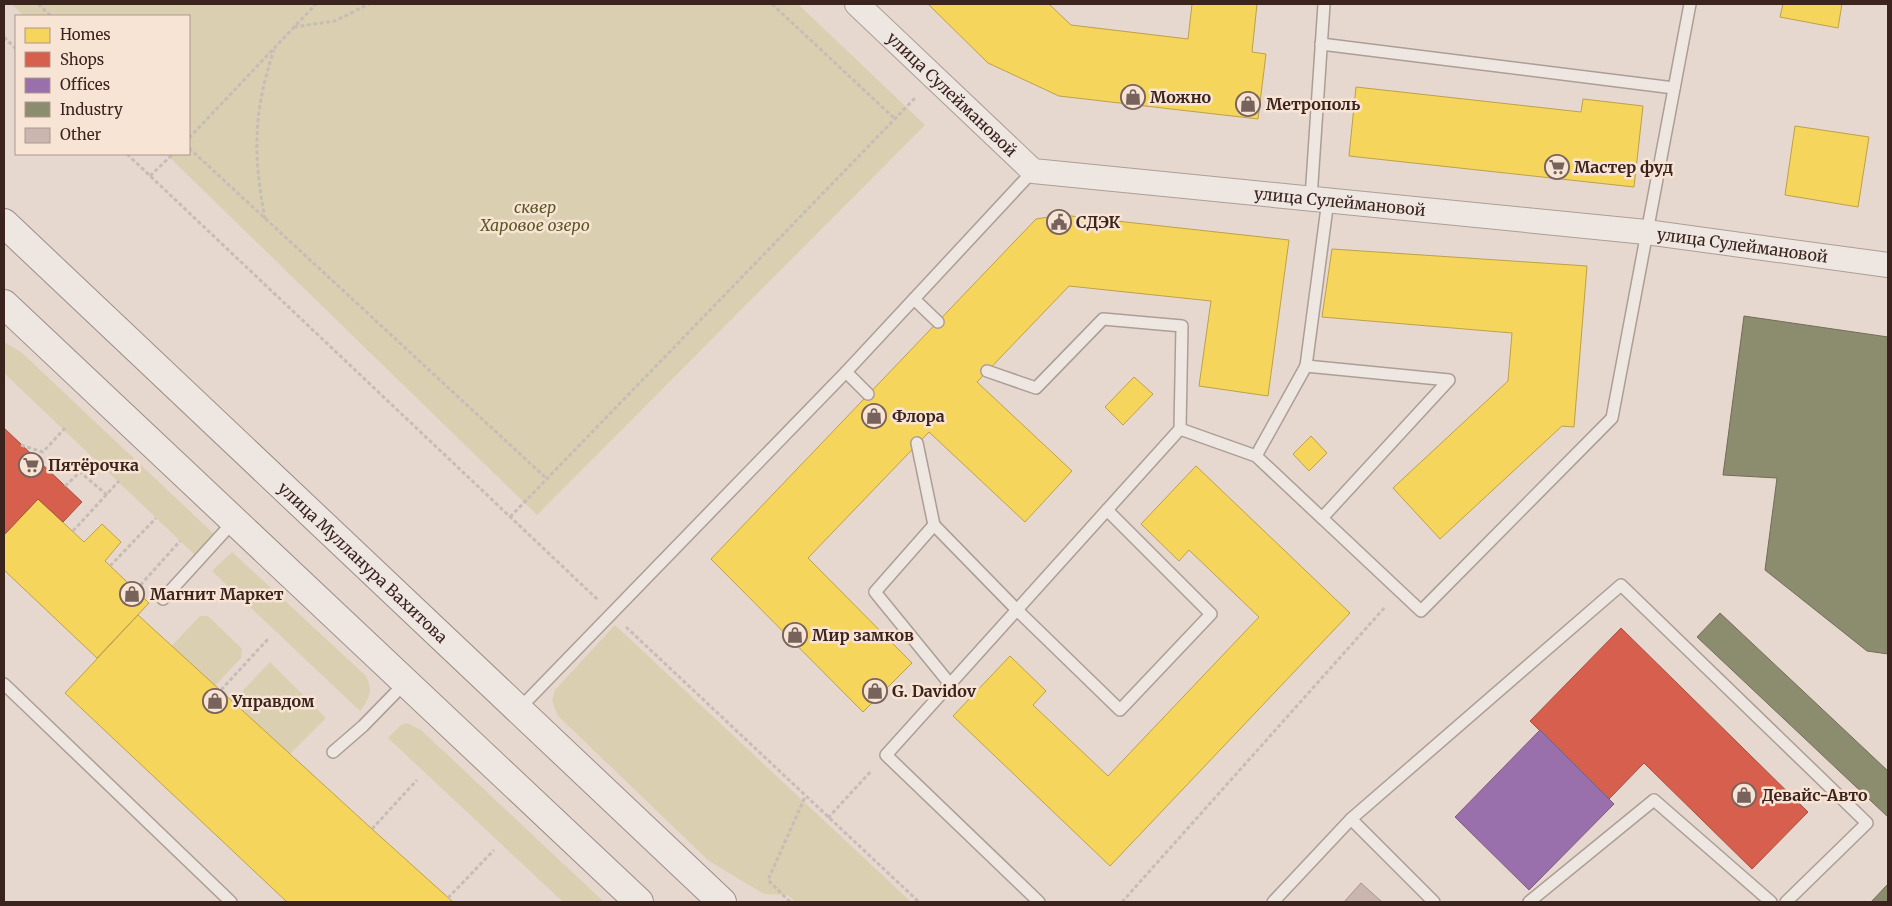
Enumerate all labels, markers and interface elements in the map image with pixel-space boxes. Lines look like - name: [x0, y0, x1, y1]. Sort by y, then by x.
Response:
- legend: [15, 15, 190, 155]
- text: Homes: [60, 25, 111, 44]
- street label: улица Сулеймановой: [883, 28, 1021, 161]
- text: Shops: [60, 50, 104, 69]
- text: Offices: [60, 75, 110, 94]
- shop icon: Можно: [1120, 84, 1146, 110]
- place label: Можно: [1150, 87, 1212, 107]
- shop icon: Метрополь: [1235, 91, 1261, 117]
- place label: Метрополь: [1266, 94, 1360, 114]
- text: Industry: [60, 100, 123, 119]
- text: Other: [60, 125, 102, 144]
- supermarket icon: Мастер фуд: [1544, 154, 1570, 180]
- place label: Мастер фуд: [1574, 157, 1673, 177]
- street label: улица Сулеймановой: [1253, 183, 1427, 220]
- park label: сквер Харовое озеро: [479, 197, 590, 235]
- public building icon: СДЭК: [1046, 209, 1072, 235]
- place label: СДЭК: [1076, 212, 1121, 232]
- street label: улица Сулеймановой: [1656, 224, 1829, 267]
- shop icon: Флора: [861, 403, 887, 429]
- place label: Флора: [892, 406, 945, 426]
- supermarket icon: Пятёрочка: [18, 452, 44, 478]
- place label: Пятёрочка: [48, 455, 139, 475]
- street label: улица Мулланура Вахитова: [274, 478, 452, 647]
- shop icon: Магнит Маркет: [119, 581, 145, 607]
- place label: Магнит Маркет: [150, 584, 284, 604]
- shop icon: Мир замков: [782, 622, 808, 648]
- place label: Мир замков: [812, 625, 914, 645]
- shop icon: G. Davidov: [862, 678, 888, 704]
- place label: G. Davidov: [892, 681, 977, 701]
- shop icon: Управдом: [202, 688, 228, 714]
- place label: Управдом: [231, 691, 315, 711]
- shop icon: Девайс-Авто: [1731, 782, 1757, 808]
- place label: Девайс-Авто: [1762, 785, 1868, 805]

